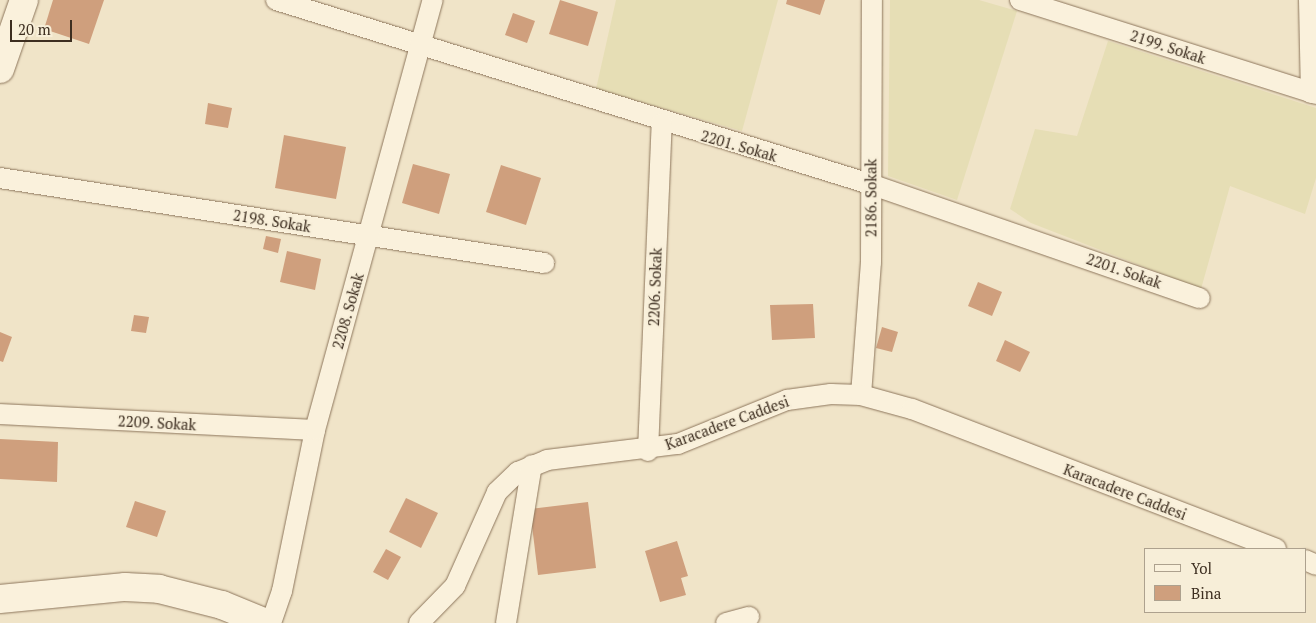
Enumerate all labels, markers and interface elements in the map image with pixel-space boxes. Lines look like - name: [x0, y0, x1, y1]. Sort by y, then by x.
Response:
- scale bar: [12, 10, 75, 42]
- text: 20 m: [18, 19, 51, 39]
- street label: 2199. Sokak: [1128, 26, 1208, 68]
- street label: 2201. Sokak: [698, 126, 780, 166]
- street label: 2186. Sokak: [862, 158, 880, 238]
- street label: 2198. Sokak: [231, 206, 313, 236]
- street label: 2206. Sokak: [645, 247, 665, 327]
- street label: 2201. Sokak: [1084, 250, 1164, 292]
- street label: 2208. Sokak: [328, 270, 368, 352]
- street label: Karacadere Caddesi: [663, 392, 791, 454]
- street label: 2209. Sokak: [117, 412, 197, 434]
- street label: Karacadere Caddesi: [1061, 460, 1189, 524]
- legend: [1144, 548, 1306, 613]
- text: Yol: [1191, 558, 1212, 578]
- text: Bina: [1191, 583, 1221, 603]

